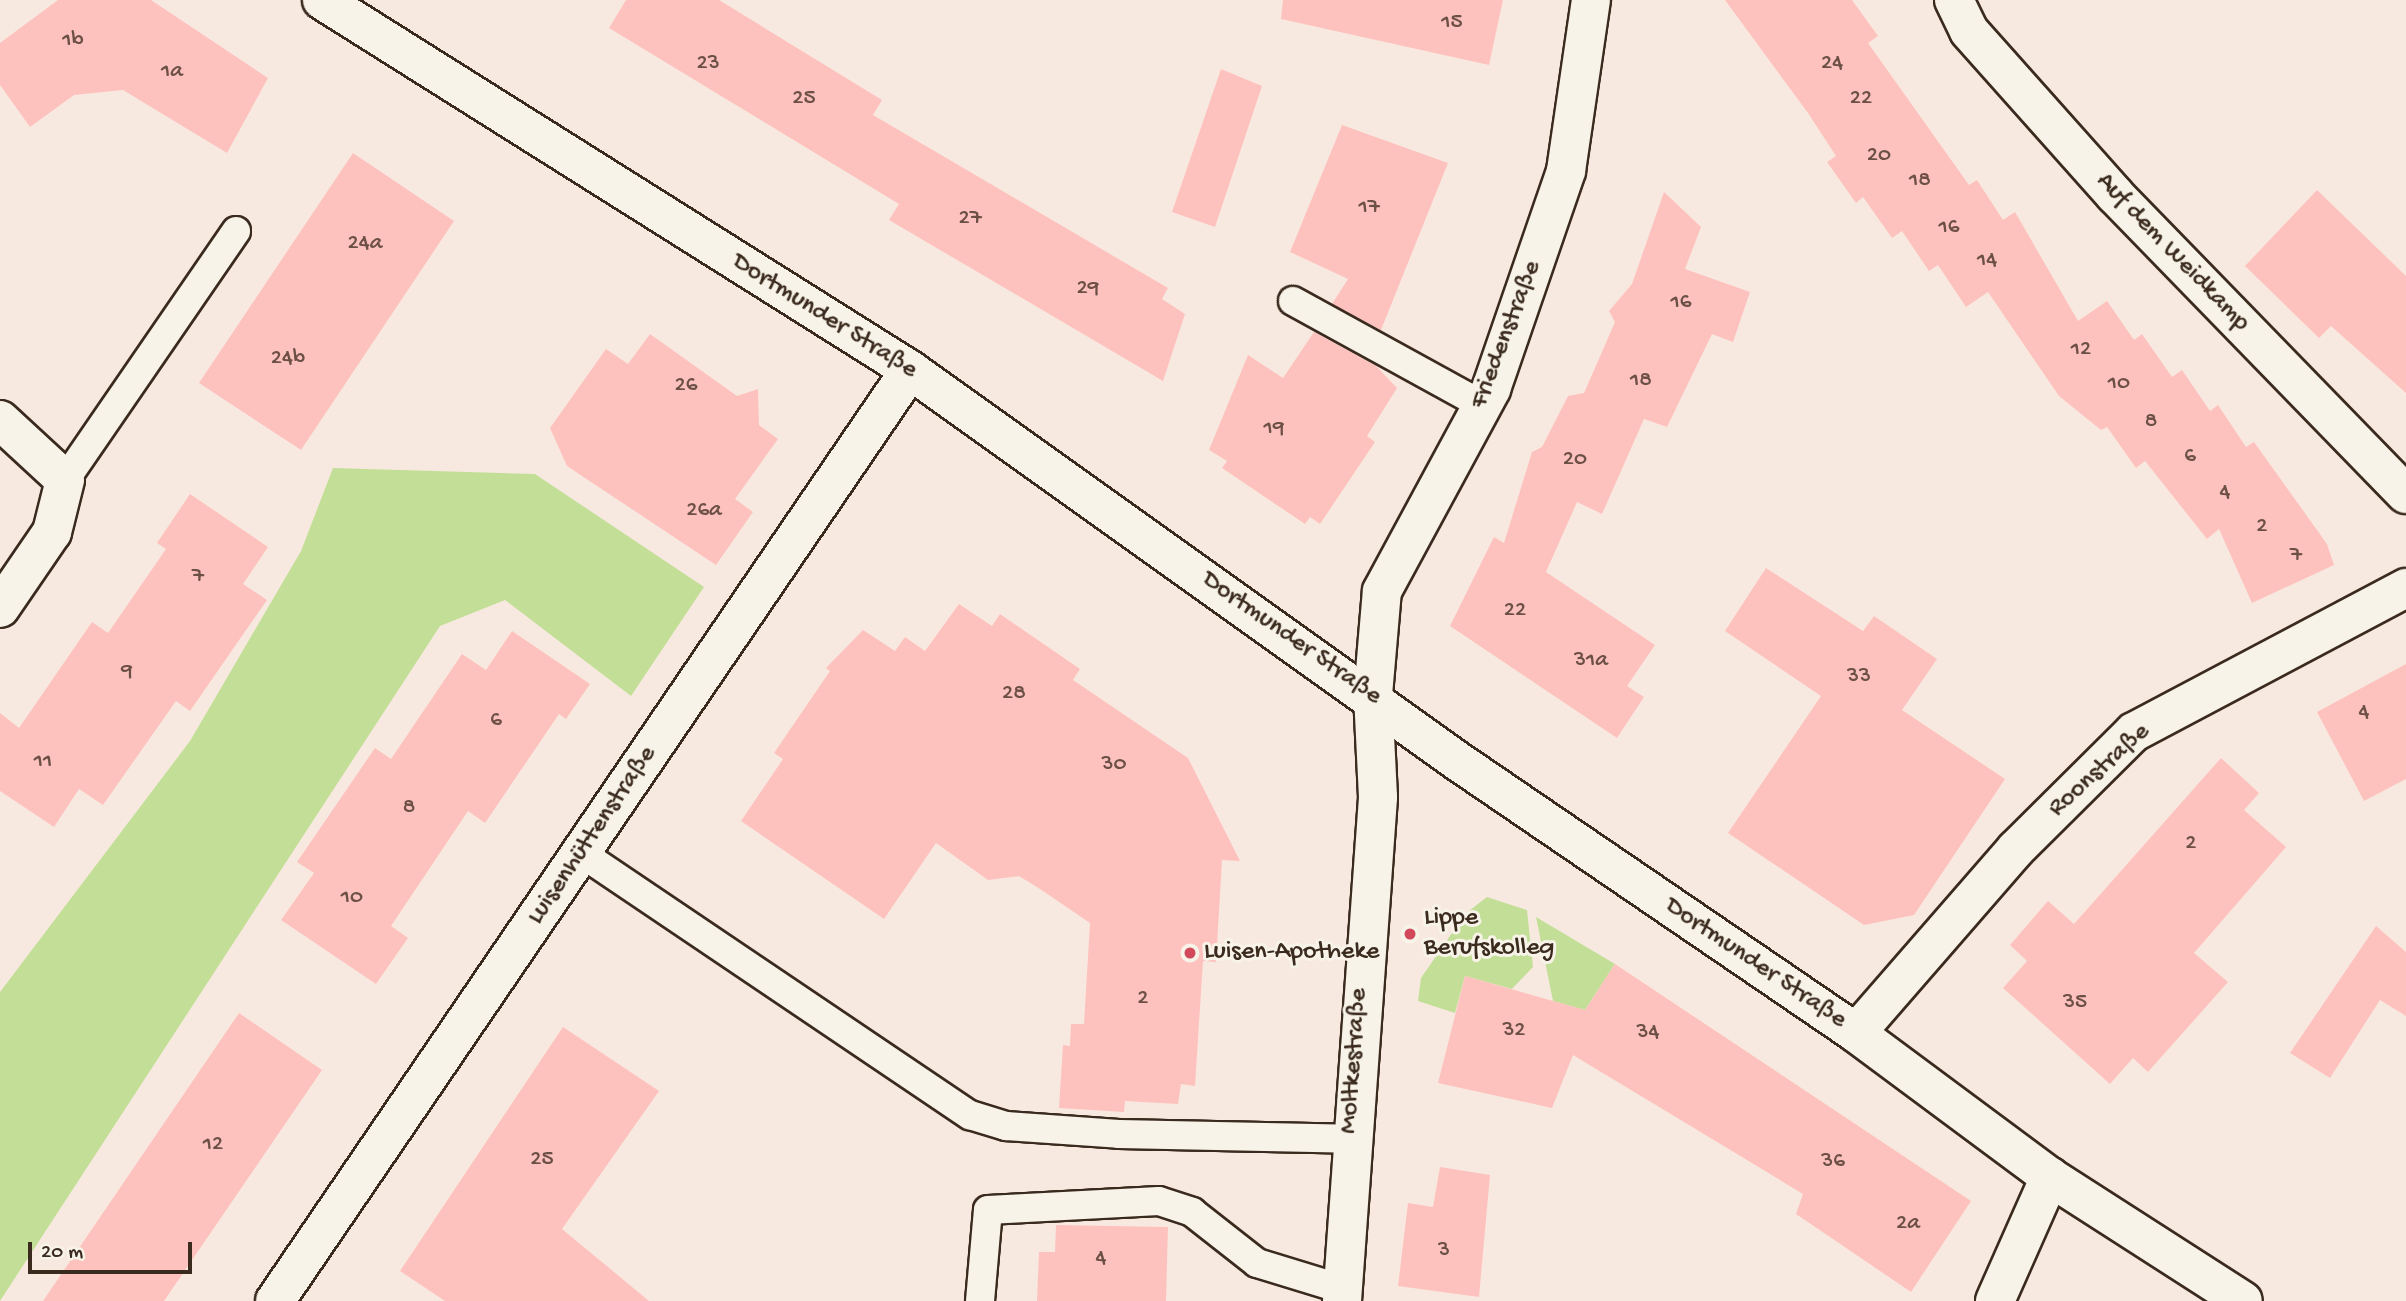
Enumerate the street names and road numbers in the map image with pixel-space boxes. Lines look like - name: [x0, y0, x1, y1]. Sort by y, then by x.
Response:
- street label: Auf dem Weidkamp: [2088, 167, 2256, 339]
- street label: Dortmunder Straße: [725, 247, 923, 387]
- street label: Friedenstraße: [1465, 257, 1549, 413]
- street label: Dortmunder Straße: [1195, 565, 1387, 713]
- street label: Roonstraße: [2043, 717, 2157, 825]
- street label: Luisenhüttenstraße: [522, 741, 664, 931]
- street label: Dortmunder Straße: [1658, 892, 1852, 1036]
- street label: Moltkestraße: [1334, 987, 1376, 1135]

